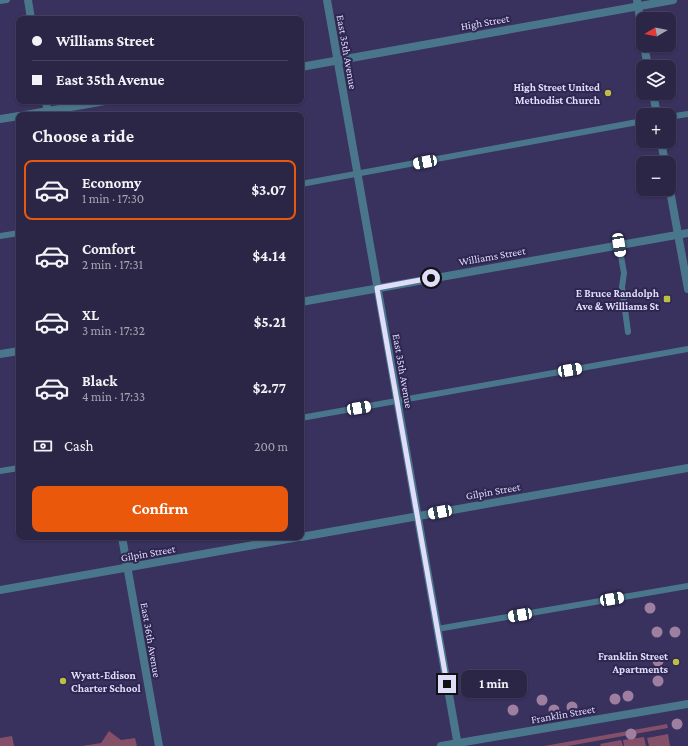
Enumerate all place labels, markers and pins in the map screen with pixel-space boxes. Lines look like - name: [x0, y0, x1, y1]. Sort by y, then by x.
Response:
- place label: High Street United Methodist Church: [513, 81, 601, 106]
- marker: High Street United Methodist Church: [603, 88, 613, 98]
- place label: E Bruce Randolph Ave & Williams St: [575, 287, 660, 312]
- marker: E Bruce Randolph Ave & Williams St: [662, 294, 672, 304]
- place label: Franklin Street Apartments: [598, 650, 669, 675]
- marker: Franklin Street Apartments: [671, 657, 681, 667]
- place label: Wyatt-Edison Charter School: [70, 669, 141, 694]
- marker: Wyatt-Edison Charter School: [58, 676, 68, 686]

